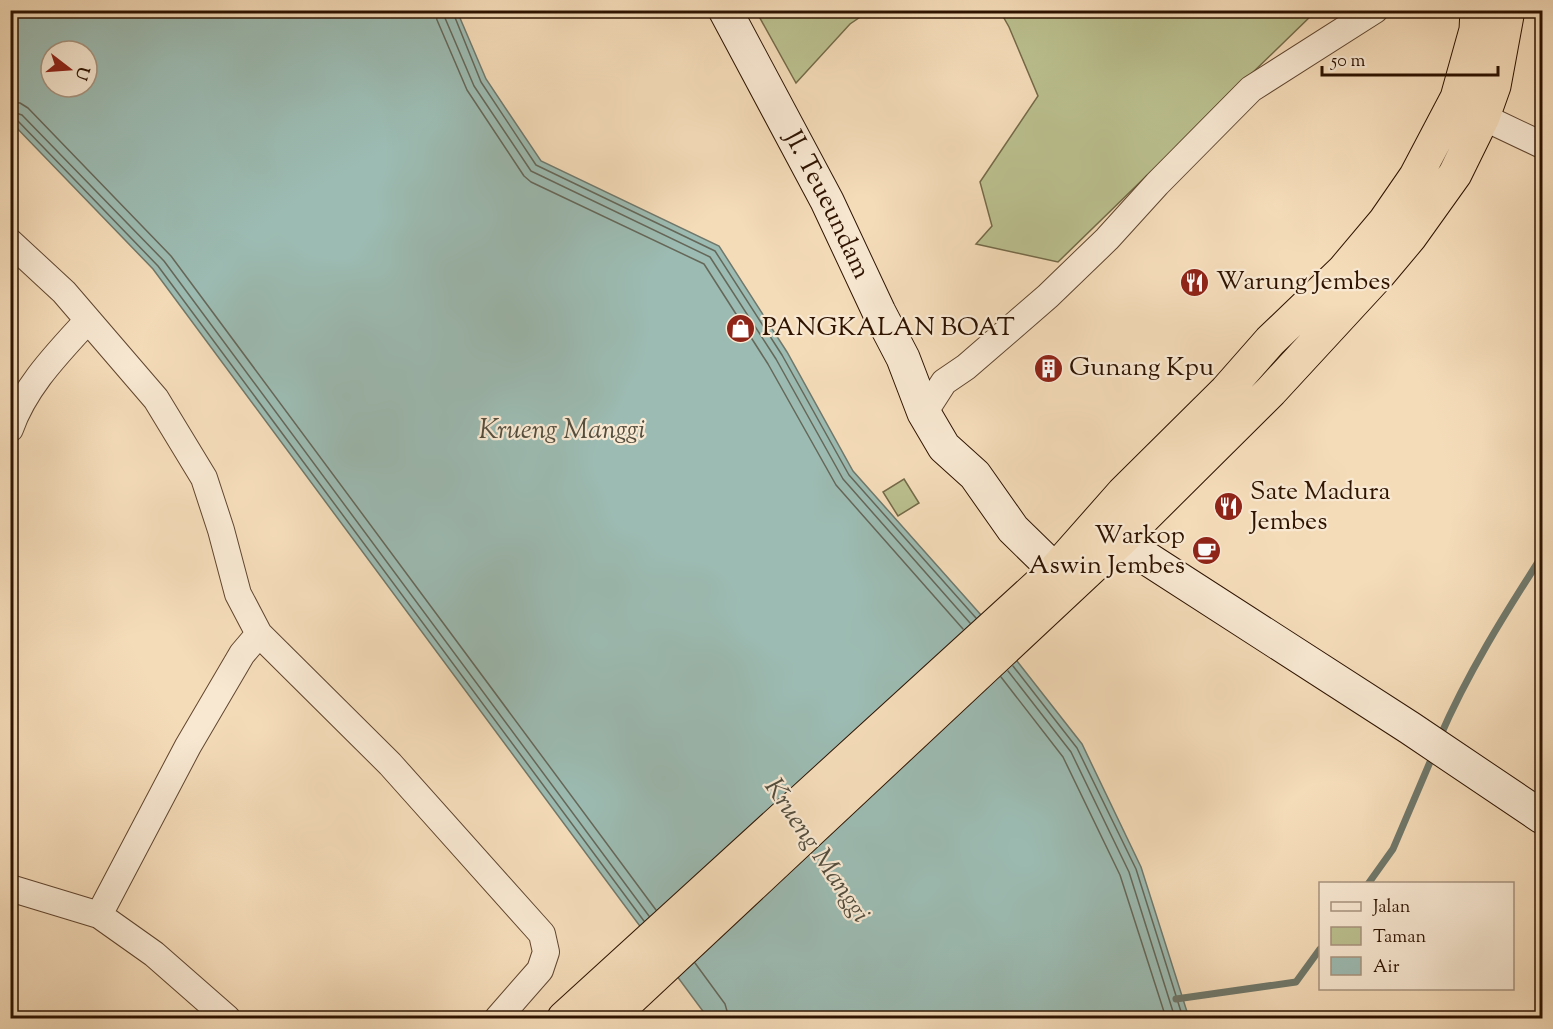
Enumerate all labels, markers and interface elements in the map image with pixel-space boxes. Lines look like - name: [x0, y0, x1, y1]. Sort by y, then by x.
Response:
- north arrow: [39, 39, 99, 99]
- scale bar: [1322, 39, 1498, 77]
- text: 50 m: [1330, 49, 1366, 75]
- text: U: [68, 63, 94, 83]
- street label: JI. Teueundam: [773, 122, 880, 285]
- place label: Warung Jembes: [1216, 264, 1391, 301]
- restaurant icon: Warung Jembes: [1179, 266, 1211, 298]
- place label: PANGKALAN BOAT: [762, 310, 1015, 347]
- shop icon: PANGKALAN BOAT: [725, 312, 757, 344]
- place label: Gunang Kpu: [1069, 350, 1214, 387]
- building icon: Gunang Kpu: [1032, 352, 1064, 384]
- water label: Krueng Manggi: [479, 412, 645, 451]
- place label: Sate Madura Jembes: [1248, 474, 1390, 541]
- restaurant icon: Sate Madura Jembes: [1213, 491, 1245, 523]
- place label: Warkop Aswin Jembes: [1028, 518, 1185, 585]
- cafe icon: Warkop Aswin Jembes: [1190, 535, 1222, 567]
- water label: Krueng Manggi: [753, 771, 879, 931]
- legend: [1319, 882, 1514, 990]
- text: Jalan: [1372, 895, 1411, 921]
- text: Taman: [1373, 925, 1427, 951]
- text: Air: [1373, 955, 1400, 981]

